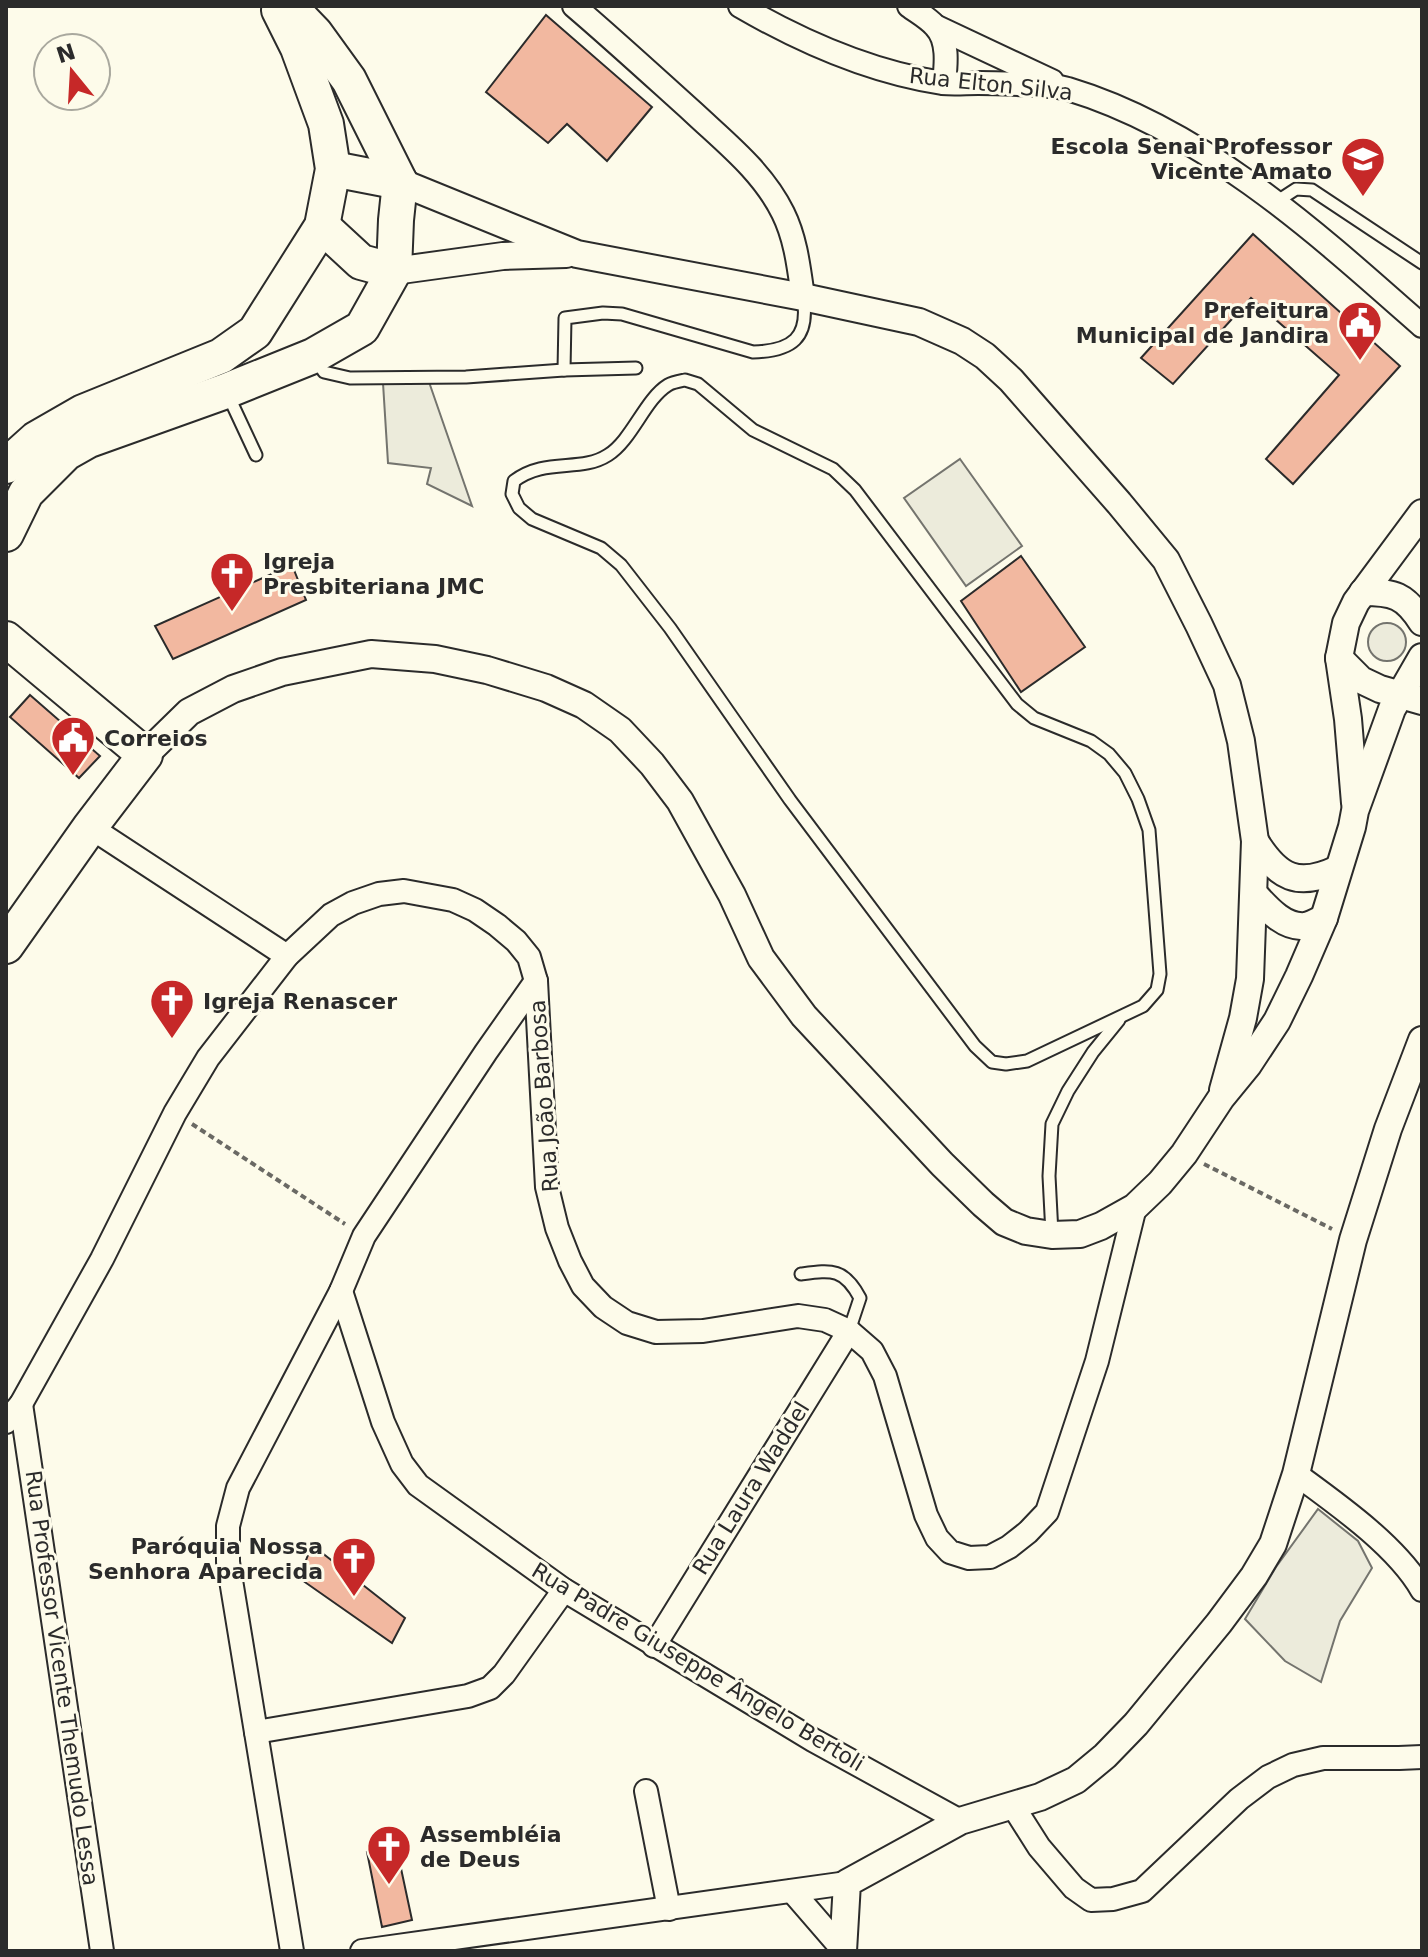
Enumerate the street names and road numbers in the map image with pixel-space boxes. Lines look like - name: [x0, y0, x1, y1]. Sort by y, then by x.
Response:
- street label: Rua Elton Silva: [908, 63, 1074, 105]
- street label: Rua João Barbosa: [525, 999, 563, 1193]
- street label: Rua Laura Waddel: [688, 1397, 814, 1579]
- street label: Rua Professor Vicente Themudo Lessa: [20, 1469, 104, 1887]
- street label: Rua Padre Giuseppe Ângelo Bertoli: [527, 1558, 869, 1776]

